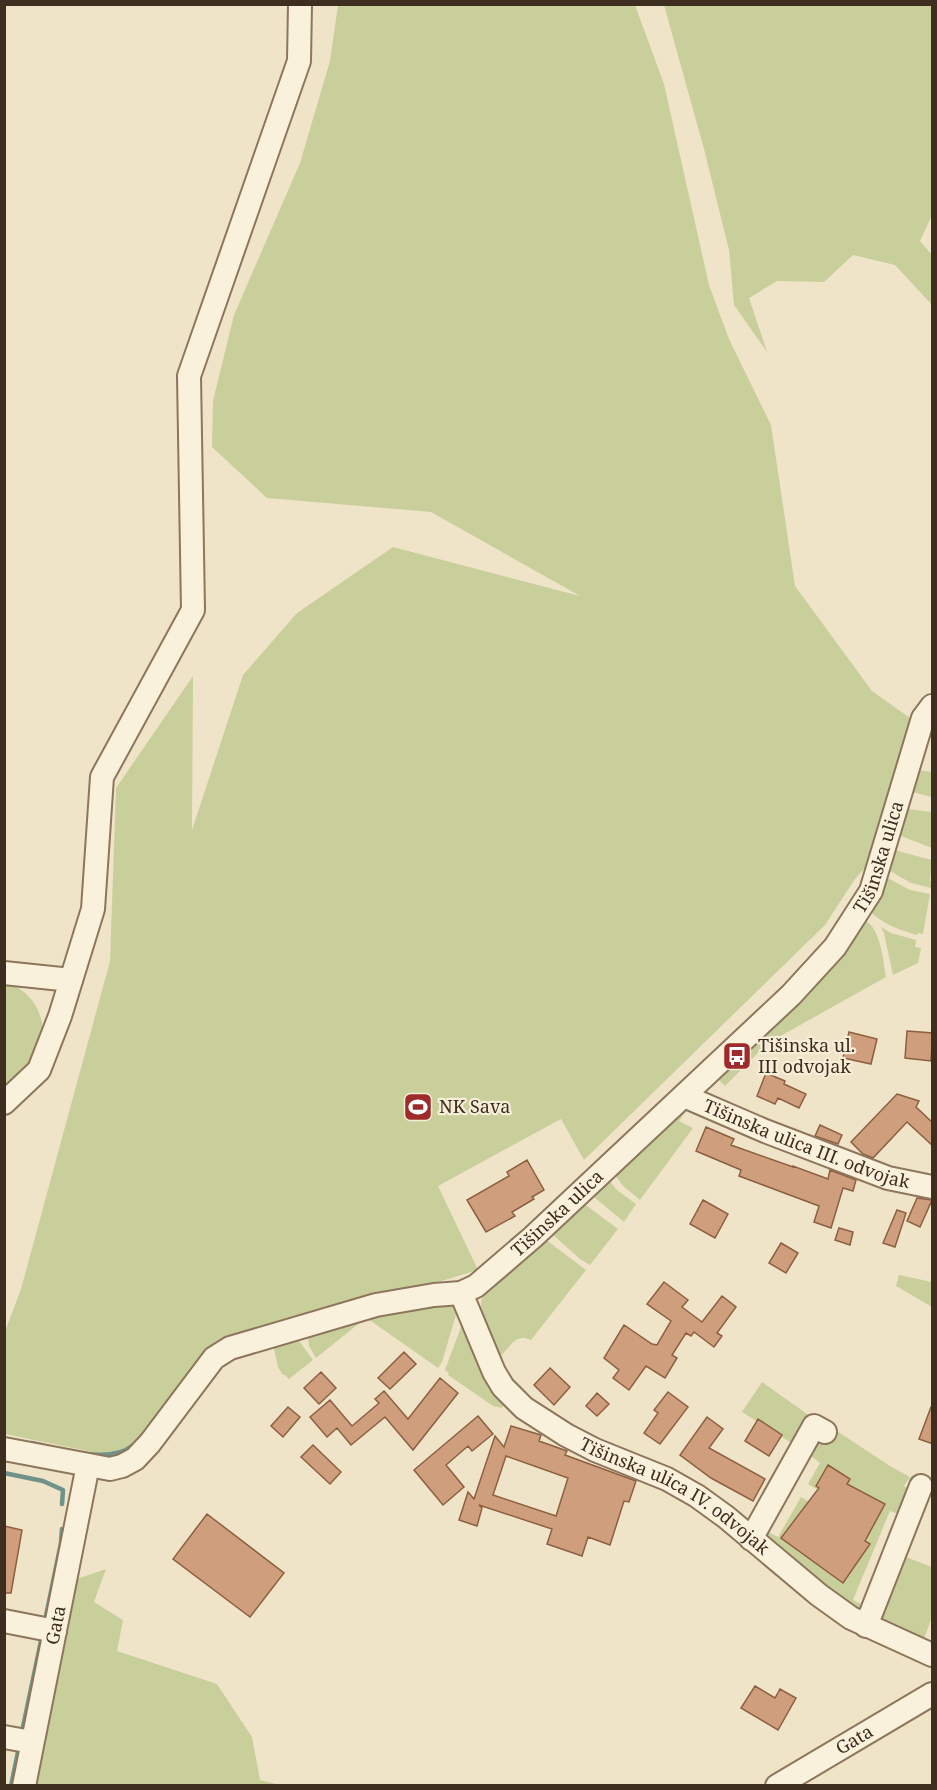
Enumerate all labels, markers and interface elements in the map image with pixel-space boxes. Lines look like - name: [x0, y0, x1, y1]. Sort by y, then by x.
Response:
- street label: Tišinska ulica: [847, 798, 908, 917]
- place label: Tišinska ul. III odvojak: [758, 1033, 855, 1078]
- bus stop icon: Tišinska ul. III odvojak: [721, 1040, 753, 1072]
- sports icon: NK Sava: [402, 1091, 434, 1123]
- street label: Tišinska ulica III. odvojak: [700, 1093, 913, 1193]
- place label: NK Sava: [439, 1094, 511, 1118]
- street label: Tišinska ulica: [506, 1164, 608, 1262]
- street label: Tišinska ulica IV. odvojak: [576, 1431, 775, 1560]
- street label: Gata: [39, 1603, 71, 1647]
- street label: Gata: [831, 1719, 877, 1760]

